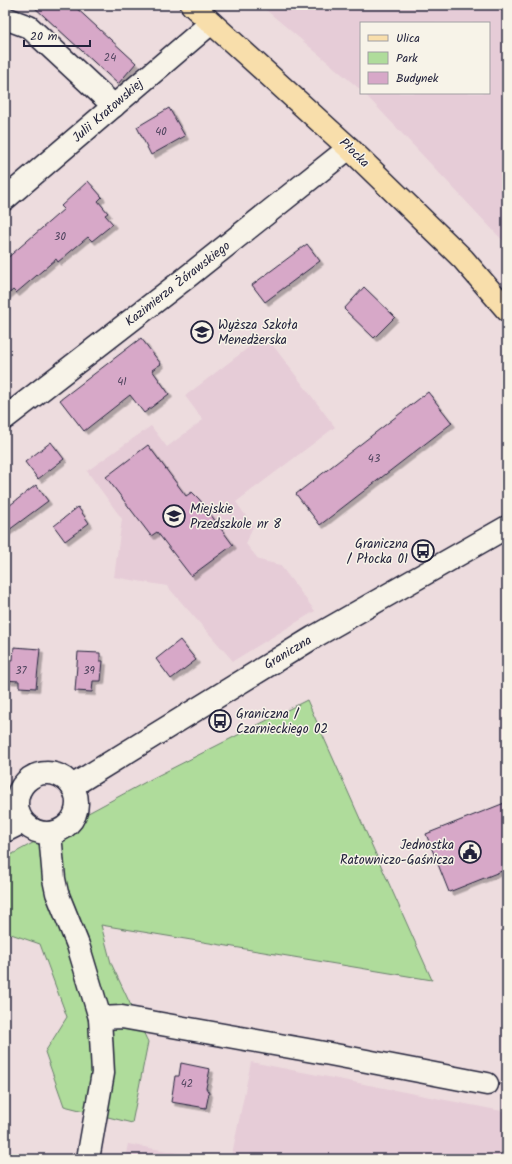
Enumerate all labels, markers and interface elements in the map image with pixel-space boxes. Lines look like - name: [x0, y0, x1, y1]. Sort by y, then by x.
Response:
- scale bar: [24, 22, 90, 48]
- legend: [360, 22, 490, 94]
- text: 20 m: [30, 27, 58, 46]
- text: Ulica: [396, 29, 420, 48]
- house number: 24: [104, 49, 116, 67]
- text: Park: [396, 49, 418, 68]
- text: Budynek: [396, 69, 439, 88]
- street label: Julii Kratowskiej: [68, 74, 149, 148]
- house number: 40: [155, 123, 167, 141]
- street label: Płocka: [334, 133, 374, 173]
- house number: 30: [54, 228, 66, 246]
- street label: Kazimierza Żórawskiego: [121, 236, 235, 332]
- place label: Wyższa Szkoła Menedżerska: [218, 315, 298, 351]
- school or university icon: Wyższa Szkoła Menedżerska: [189, 319, 215, 345]
- house number: 41: [117, 373, 127, 391]
- house number: 43: [368, 450, 380, 468]
- place label: Miejskie Przedszkole nr 8: [190, 499, 281, 535]
- school or university icon: Miejskie Przedszkole nr 8: [161, 503, 187, 529]
- place label: Graniczna / Płocka 01: [347, 534, 408, 570]
- bus stop icon: Graniczna / Płocka 01: [410, 538, 436, 564]
- street label: Graniczna: [260, 630, 316, 676]
- house number: 37: [15, 662, 28, 680]
- house number: 39: [83, 662, 95, 680]
- place label: Graniczna / Czarnieckiego 02: [236, 704, 328, 740]
- bus stop icon: Graniczna / Czarnieckiego 02: [207, 708, 233, 734]
- place label: Jednostka Ratowniczo-Gaśnicza: [340, 835, 454, 871]
- public building icon: Jednostka Ratowniczo-Gaśnicza: [457, 839, 483, 865]
- house number: 42: [181, 1075, 193, 1093]

